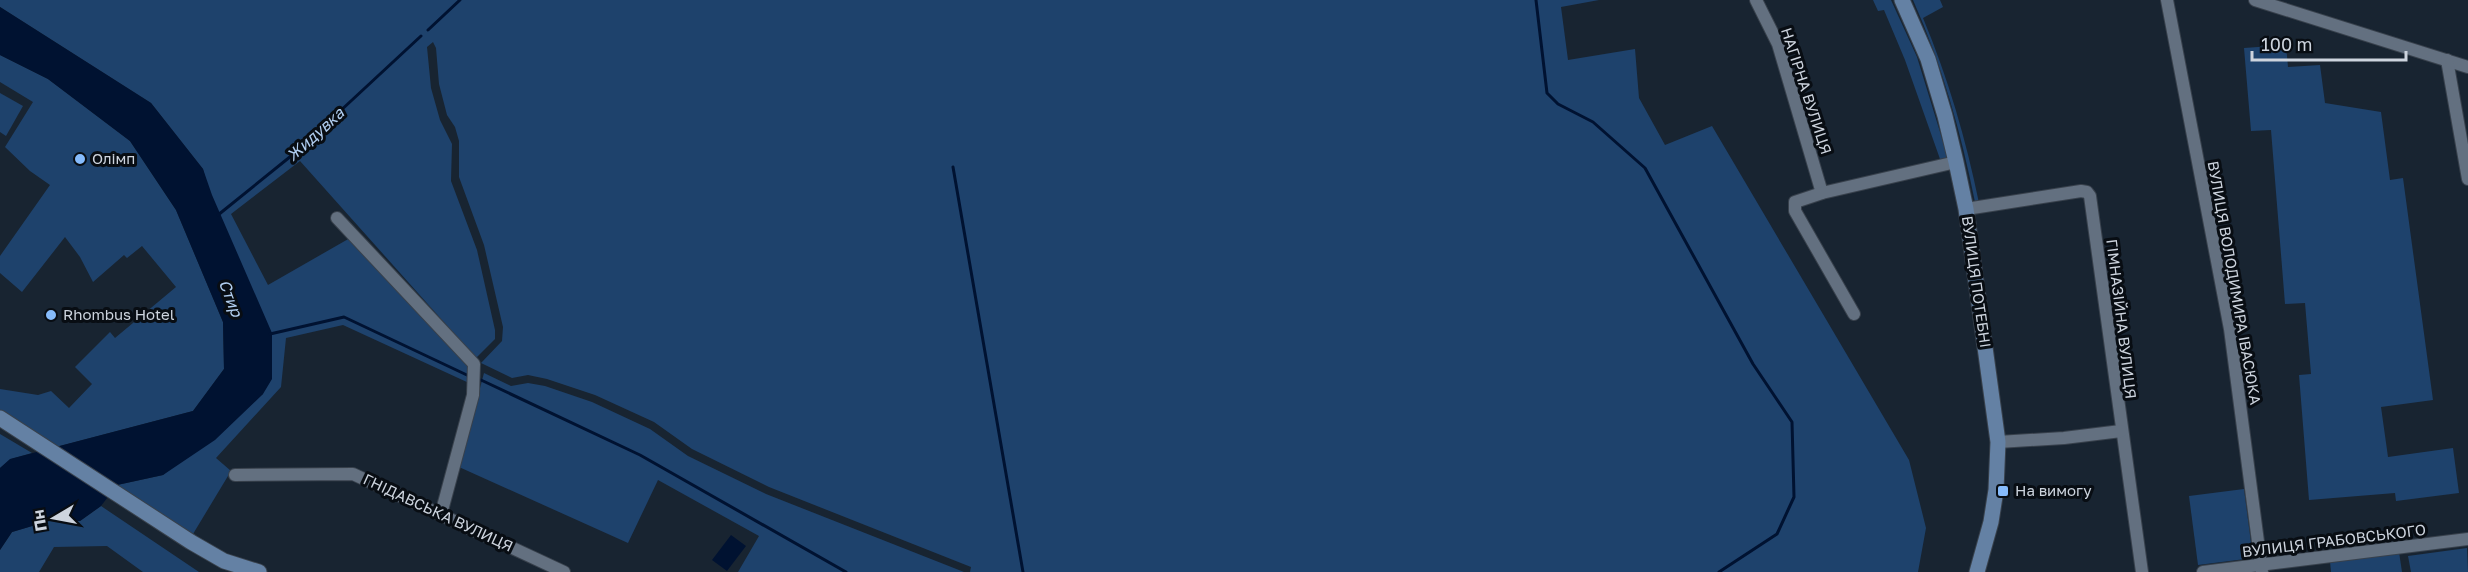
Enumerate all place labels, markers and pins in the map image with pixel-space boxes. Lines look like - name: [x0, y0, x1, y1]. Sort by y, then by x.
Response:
- place label: Олімп: [92, 149, 135, 167]
- marker: Олімп: [73, 152, 87, 166]
- place label: Rhombus Hotel: [63, 305, 175, 323]
- marker: Rhombus Hotel: [44, 308, 58, 322]
- place label: На вимогу: [2015, 481, 2092, 499]
- marker: На вимогу: [1996, 484, 2010, 498]

